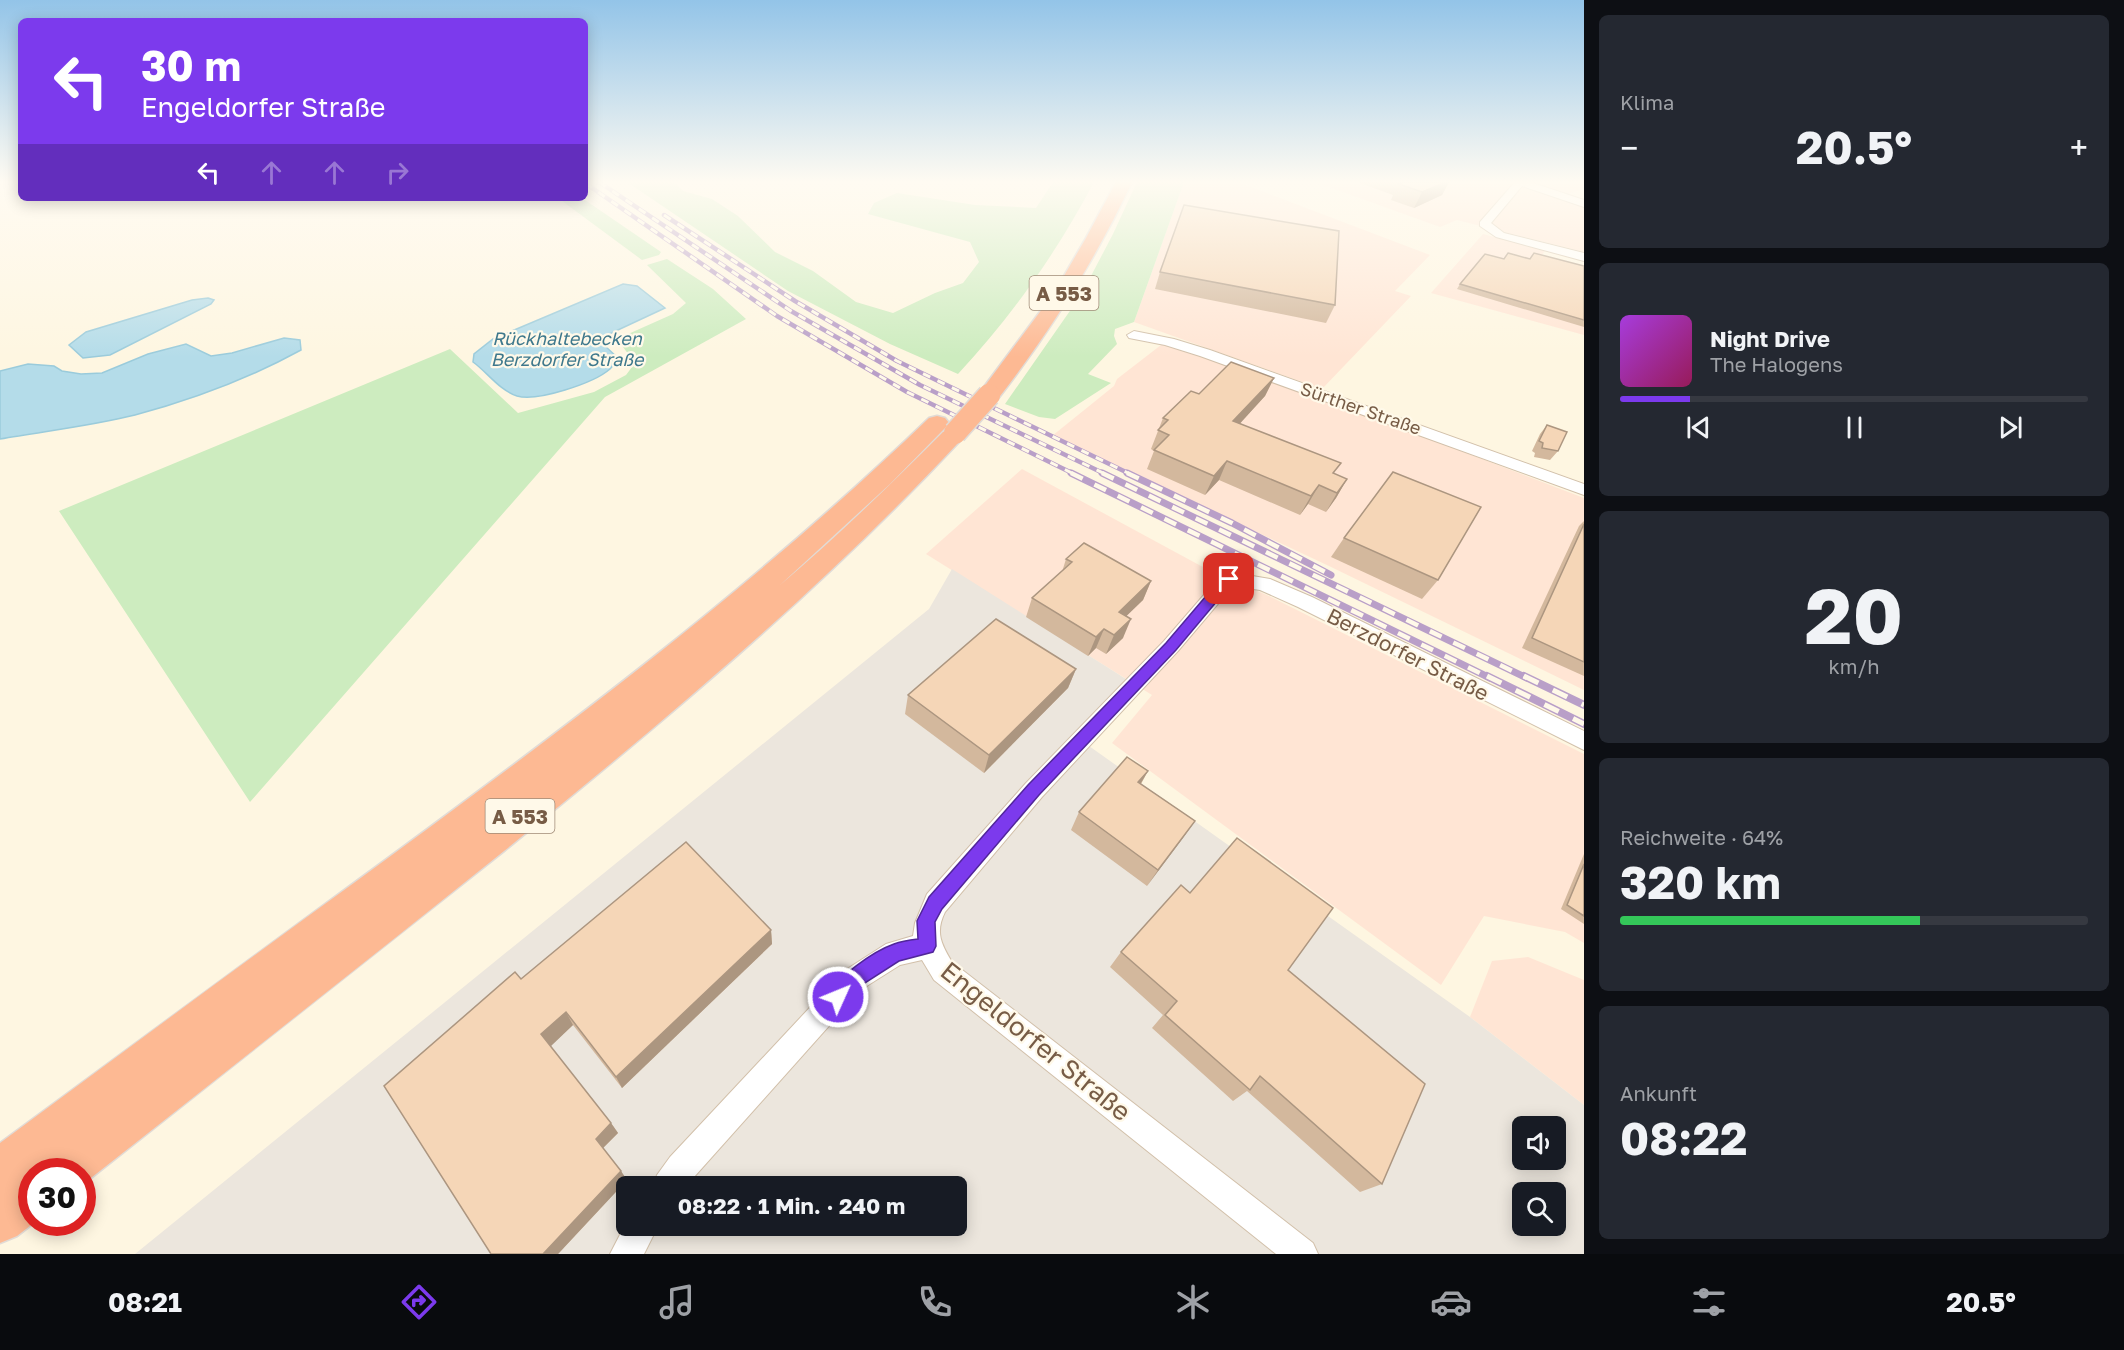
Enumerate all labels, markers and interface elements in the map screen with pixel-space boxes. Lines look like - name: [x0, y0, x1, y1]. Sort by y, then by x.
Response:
- text: 30 m: [141, 40, 241, 90]
- icon: left: [42, 42, 120, 120]
- text: Klima: [1620, 90, 1674, 114]
- text: Engeldorfer Straße: [141, 91, 386, 123]
- text: 20.5°: [1796, 120, 1912, 174]
- text: −: [1620, 128, 1638, 167]
- text: +: [2070, 128, 2088, 167]
- icon: left: [192, 156, 225, 189]
- icon: ahead: [255, 156, 288, 189]
- icon: ahead: [318, 156, 351, 189]
- icon: right: [381, 156, 414, 189]
- road number: A 553: [1030, 276, 1098, 310]
- text: Night Drive: [1710, 325, 1830, 352]
- water label: Rückhaltebecken Berzdorfer Straße: [491, 327, 645, 370]
- text: The Halogens: [1710, 352, 1843, 376]
- street label: Sürther Straße: [1298, 377, 1424, 439]
- icon: previous: [1682, 411, 1715, 444]
- icon: pause: [1838, 411, 1871, 444]
- icon: next: [1994, 411, 2027, 444]
- pin: [1203, 553, 1254, 604]
- icon: arrive: [1212, 562, 1245, 595]
- text: 20: [1805, 568, 1903, 661]
- street label: Berzdorfer Straße: [1323, 602, 1493, 706]
- text: km/h: [1829, 654, 1879, 678]
- road number: A 553: [486, 799, 554, 833]
- text: Reichweite · 64%: [1620, 825, 1783, 849]
- text: 320 km: [1620, 855, 1781, 909]
- street label: Engeldorfer Straße: [935, 955, 1137, 1127]
- position arrow: [806, 965, 870, 1029]
- text: Ankunft: [1620, 1081, 1697, 1105]
- text: 08:22: [1620, 1111, 1747, 1165]
- map controls: [1512, 1116, 1566, 1236]
- button: sound: [1512, 1116, 1566, 1170]
- speed limit sign: 30: [18, 1158, 96, 1236]
- button: search: [1512, 1182, 1566, 1236]
- text: 08:22 · 1 Min. · 240 m: [678, 1192, 905, 1219]
- icon: directions: [398, 1281, 440, 1323]
- icon: music: [656, 1281, 698, 1323]
- icon: phone: [914, 1281, 956, 1323]
- icon: climate: [1172, 1281, 1214, 1323]
- icon: car: [1430, 1281, 1472, 1323]
- icon: filters: [1688, 1281, 1730, 1323]
- text: 08:21: [108, 1286, 182, 1318]
- text: 20.5°: [1946, 1286, 2016, 1318]

